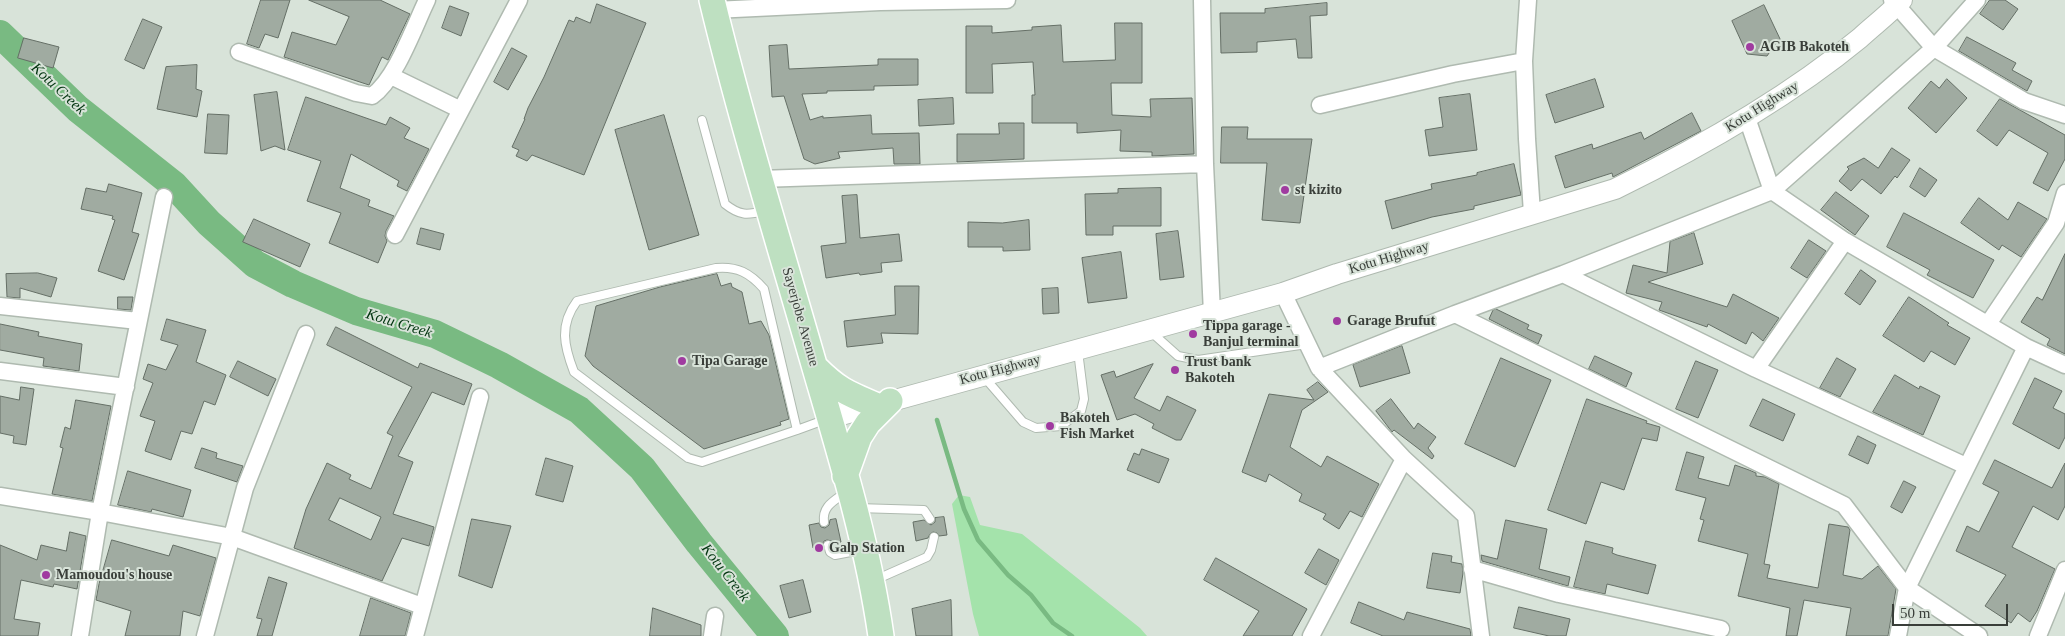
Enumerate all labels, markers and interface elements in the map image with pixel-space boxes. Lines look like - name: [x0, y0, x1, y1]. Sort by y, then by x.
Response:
- place label: AGIB Bakoteh: [1760, 39, 1849, 55]
- marker: AGIB Bakoteh: [1744, 41, 1756, 53]
- water label: Kotu Creek: [27, 59, 89, 119]
- street label: Kotu Highway: [1722, 78, 1802, 136]
- place label: st kizito: [1295, 182, 1342, 198]
- marker: st kizito: [1279, 184, 1291, 196]
- street label: Kotu Highway: [1347, 238, 1431, 278]
- street label: Sayerjobe Avenue: [778, 266, 822, 368]
- water label: Kotu Creek: [364, 305, 434, 343]
- place label: Garage Brufut: [1347, 313, 1435, 329]
- marker: Garage Brufut: [1331, 315, 1343, 327]
- place label: Tippa garage - Banjul terminal: [1203, 318, 1298, 351]
- marker: Tippa garage - Banjul terminal: [1187, 328, 1199, 340]
- street label: Kotu Highway: [958, 351, 1042, 389]
- place label: Tipa Garage: [692, 353, 768, 369]
- place label: Trust bank Bakoteh: [1185, 354, 1251, 387]
- marker: Tipa Garage: [676, 355, 688, 367]
- marker: Trust bank Bakoteh: [1169, 364, 1181, 376]
- place label: Bakoteh Fish Market: [1060, 410, 1134, 442]
- marker: Bakoteh Fish Market: [1044, 420, 1056, 432]
- place label: Galp Station: [829, 540, 905, 556]
- water label: Kotu Creek: [697, 541, 753, 605]
- marker: Galp Station: [813, 542, 825, 554]
- place label: Mamoudou's house: [56, 567, 172, 583]
- marker: Mamoudou's house: [40, 569, 52, 581]
- scale bar: [1895, 594, 2011, 626]
- text: 50 m: [1900, 605, 1930, 621]

